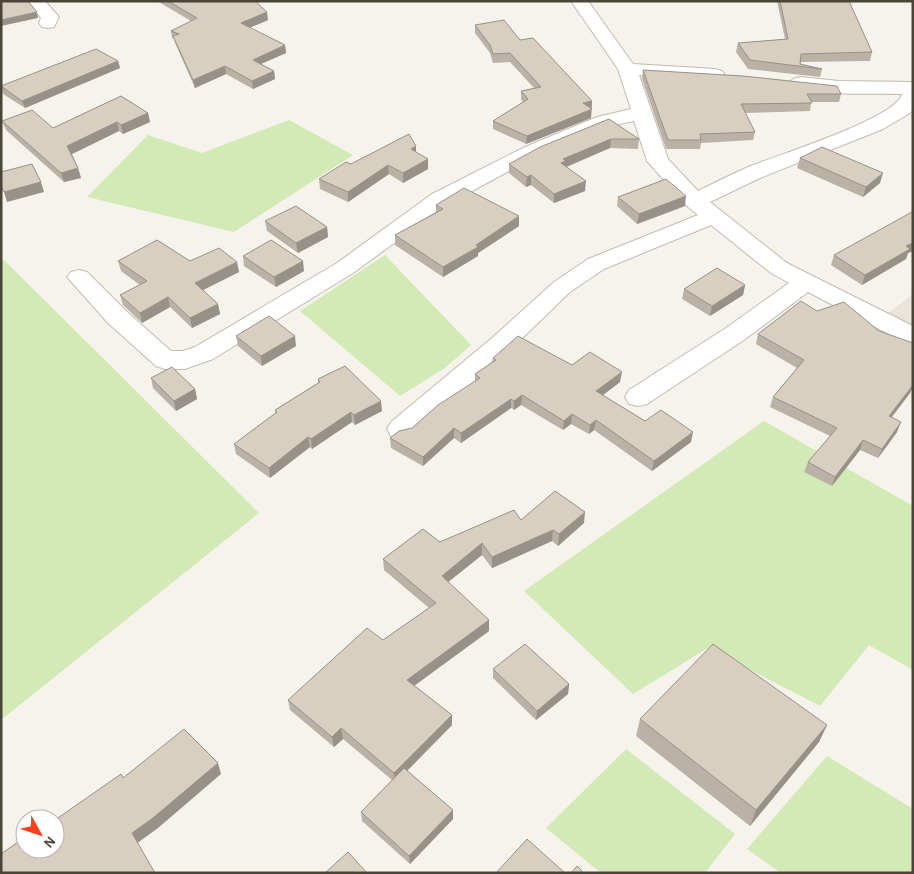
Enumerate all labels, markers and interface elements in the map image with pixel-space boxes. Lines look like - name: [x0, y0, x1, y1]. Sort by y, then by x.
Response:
- north arrow: [15, 809, 65, 859]
- text: N: [41, 833, 58, 850]

